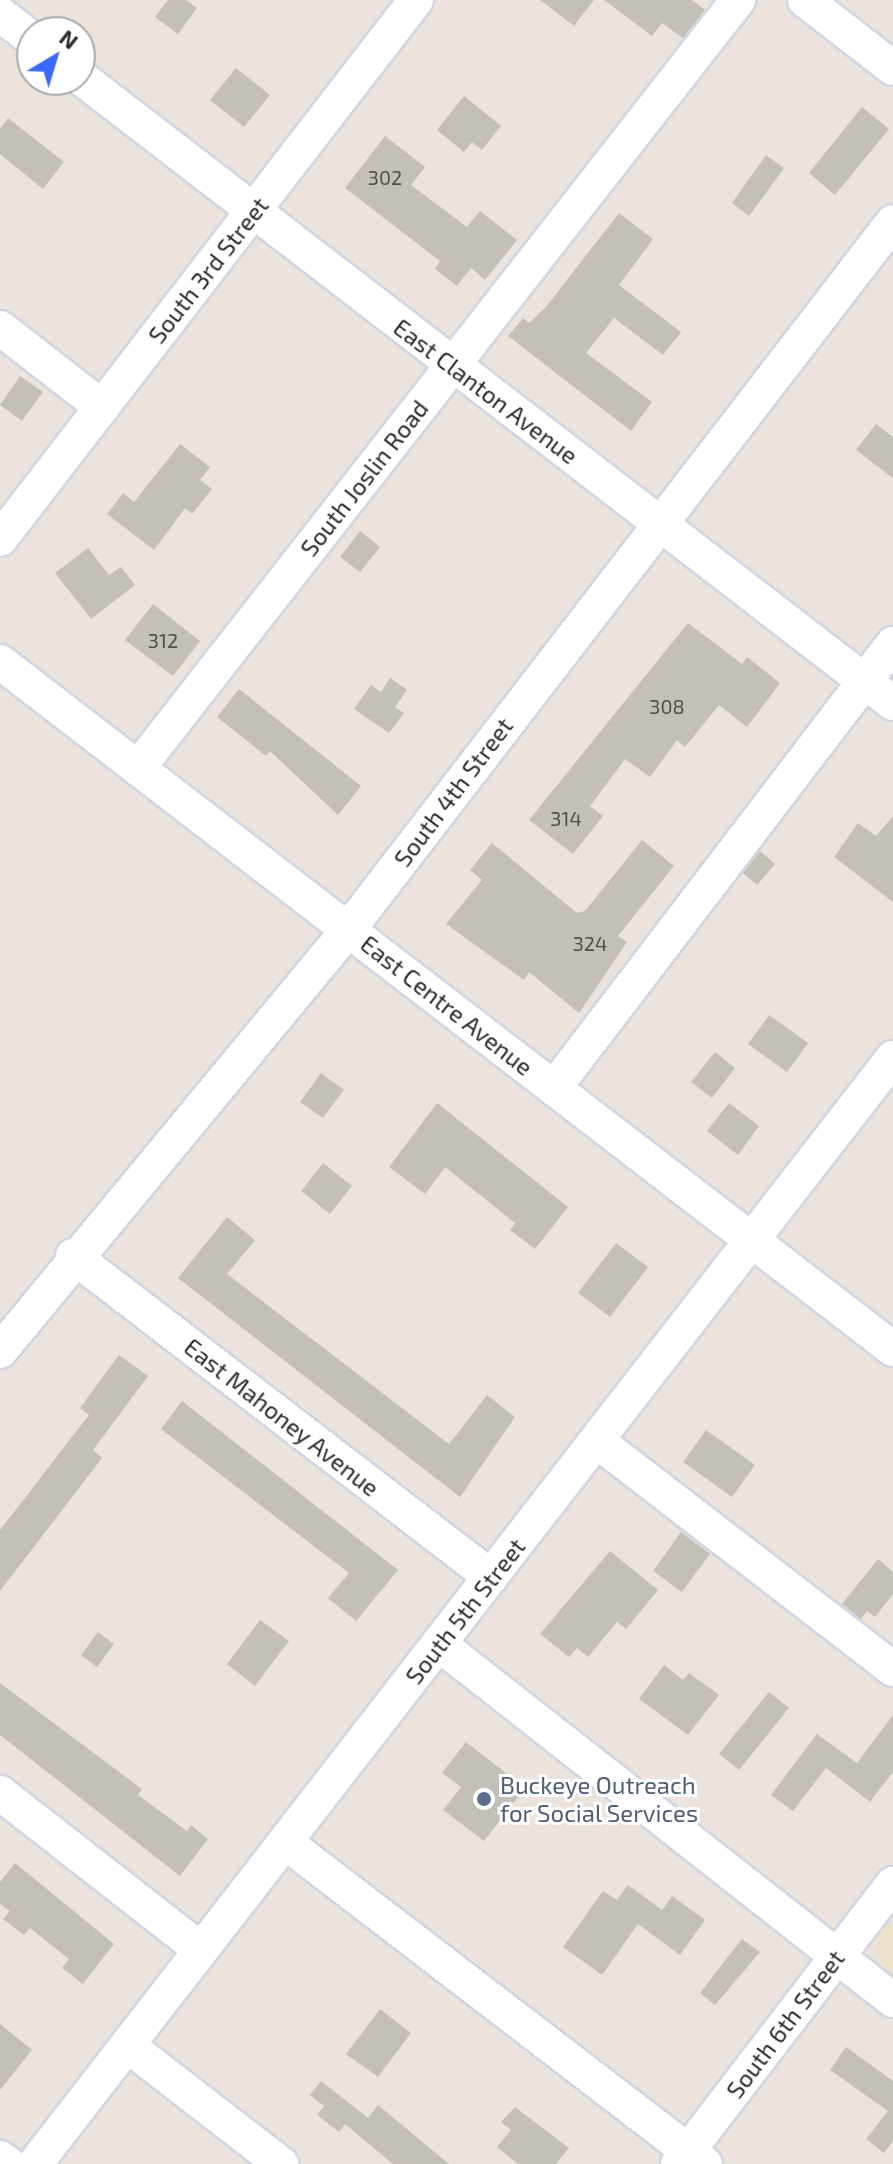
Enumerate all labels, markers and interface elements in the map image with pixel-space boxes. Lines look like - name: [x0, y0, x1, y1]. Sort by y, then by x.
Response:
- north arrow: [16, 16, 96, 96]
- text: N: [55, 24, 84, 54]
- house number: 302: [368, 165, 402, 189]
- street label: South 3rd Street: [142, 191, 274, 349]
- street label: East Clanton Avenue: [388, 312, 584, 470]
- street label: South Joslin Road: [294, 394, 434, 562]
- house number: 312: [148, 628, 178, 652]
- house number: 308: [649, 694, 685, 718]
- street label: South 4th Street: [388, 712, 518, 872]
- house number: 314: [550, 806, 582, 830]
- street label: East Centre Avenue: [355, 929, 539, 1081]
- house number: 324: [573, 931, 607, 955]
- street label: East Mahoney Avenue: [178, 1332, 386, 1502]
- street label: South 5th Street: [399, 1532, 531, 1690]
- place label: Buckeye Outreach for Social Services: [500, 1771, 699, 1827]
- marker: Buckeye Outreach for Social Services: [475, 1790, 493, 1808]
- street label: South 6th Street: [720, 1944, 850, 2104]

